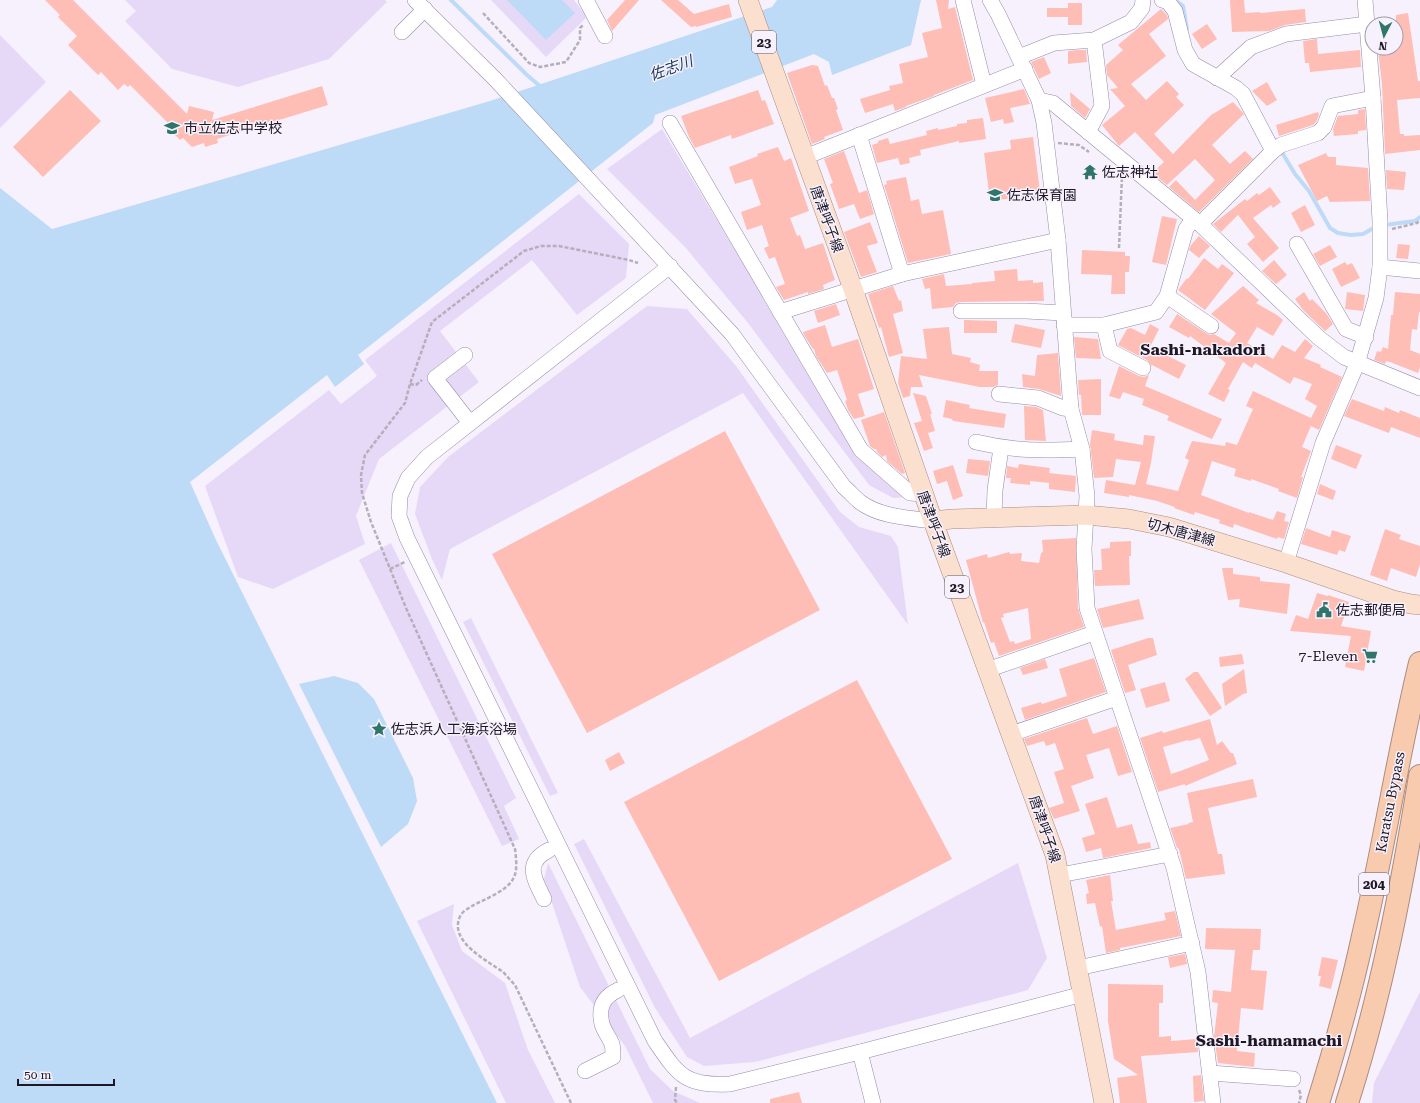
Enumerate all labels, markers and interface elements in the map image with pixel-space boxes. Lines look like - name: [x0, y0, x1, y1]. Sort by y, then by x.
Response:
- north arrow: [1364, 16, 1404, 56]
- road number: 23: [752, 31, 776, 53]
- text: N: [1378, 38, 1388, 52]
- water label: 佐志川: [647, 51, 697, 84]
- school or university icon: 市立佐志中学校: [163, 119, 181, 137]
- place label: 市立佐志中学校: [184, 120, 282, 136]
- temple icon: 佐志神社: [1081, 163, 1099, 181]
- place label: 佐志神社: [1102, 164, 1158, 180]
- street label: 唐津呼子線: [808, 183, 846, 255]
- school or university icon: 佐志保育園: [986, 186, 1004, 204]
- place label: 佐志保育園: [1007, 187, 1077, 203]
- district label: Sashi-nakadori: [1140, 340, 1266, 359]
- street label: 唐津呼子線: [915, 488, 953, 560]
- street label: 切木唐津線: [1145, 515, 1217, 549]
- road number: 23: [945, 576, 969, 598]
- public building icon: 佐志郵便局: [1315, 601, 1333, 619]
- place label: 佐志郵便局: [1336, 602, 1406, 618]
- supermarket icon: 7-Eleven: [1361, 647, 1379, 665]
- place label: 7-Eleven: [1299, 648, 1358, 664]
- place icon: 佐志浜人工海浜浴場: [370, 720, 388, 738]
- place label: 佐志浜人工海浜浴場: [391, 721, 517, 737]
- street label: Karatsu Bypass: [1372, 750, 1408, 854]
- street label: 唐津呼子線: [1026, 793, 1064, 865]
- road number: 204: [1359, 873, 1389, 895]
- district label: Sashi-hamamachi: [1196, 1031, 1343, 1050]
- scale bar: [18, 1061, 114, 1087]
- text: 50 m: [24, 1068, 51, 1082]

